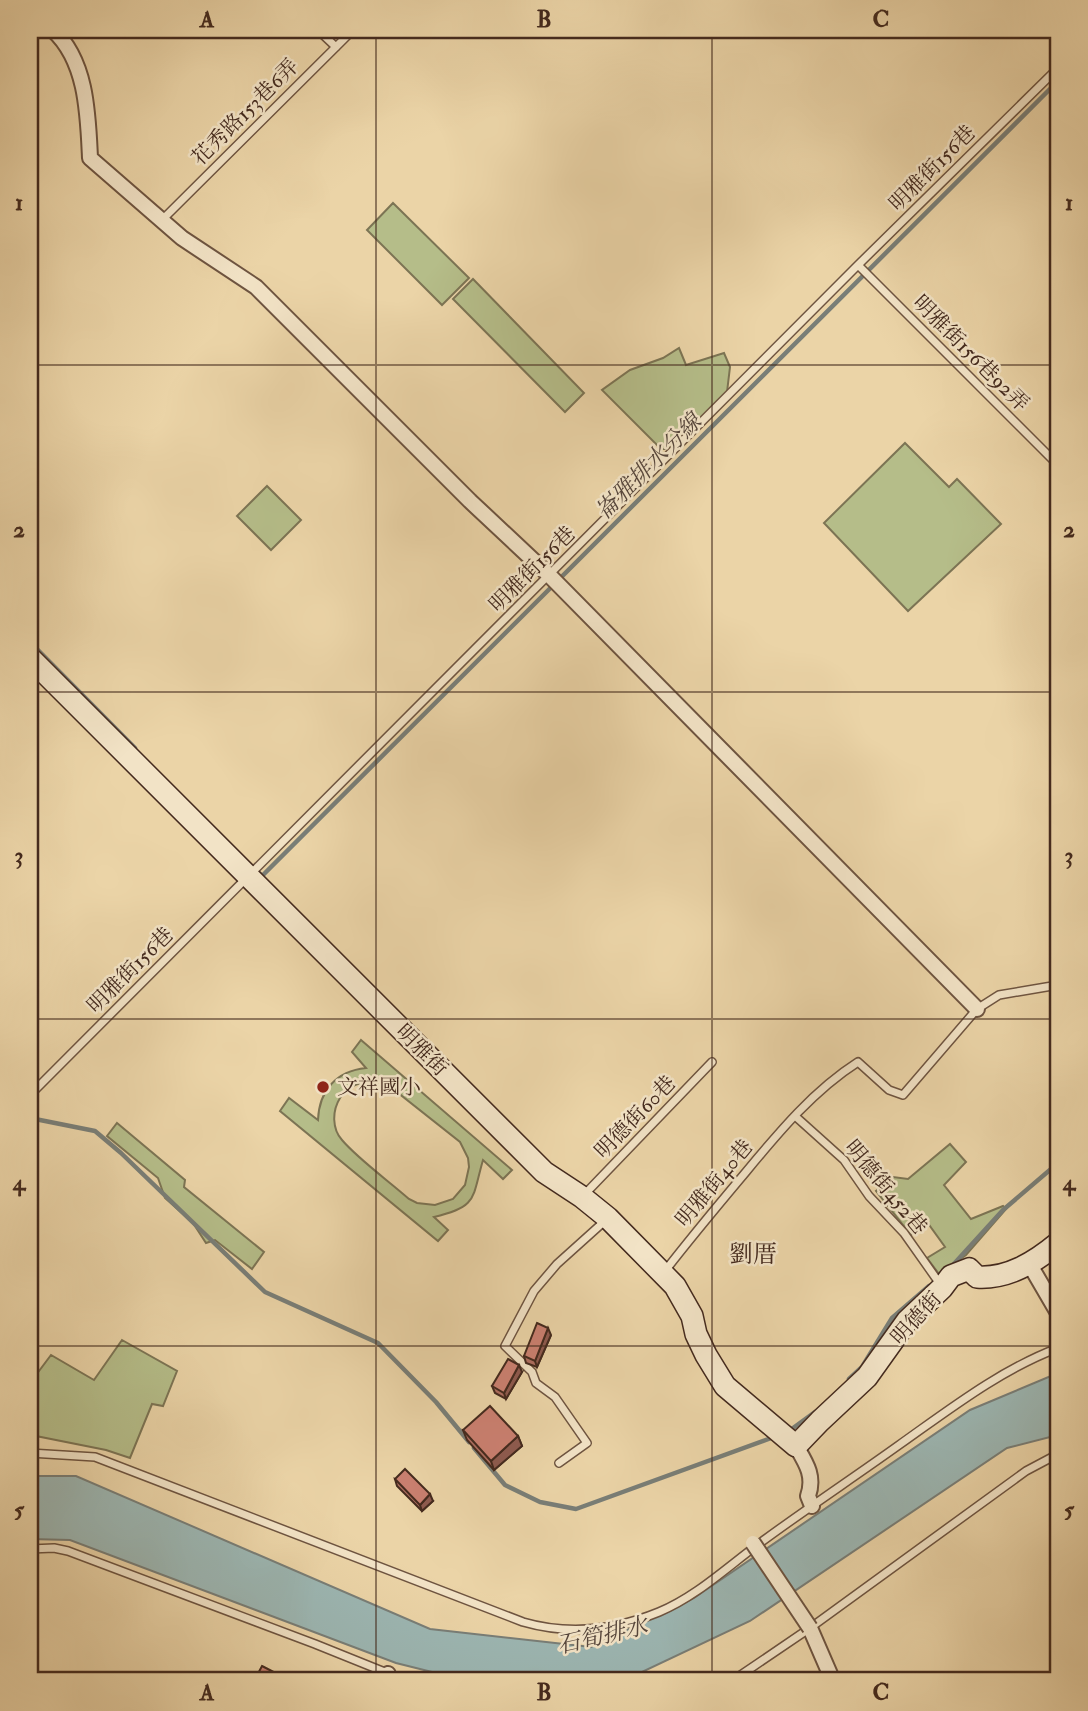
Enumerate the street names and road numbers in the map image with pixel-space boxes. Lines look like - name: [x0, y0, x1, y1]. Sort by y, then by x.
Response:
- street label: 花秀路153巷6弄: [186, 53, 305, 172]
- street label: 明雅街156巷: [883, 119, 981, 217]
- street label: 明雅街156巷92弄: [907, 290, 1034, 417]
- street label: 明雅街156巷: [483, 520, 581, 618]
- street label: 明雅街156巷: [81, 921, 179, 1019]
- street label: 明雅街: [390, 1019, 453, 1082]
- street label: 明德街60巷: [589, 1070, 682, 1165]
- street label: 明雅街40巷: [670, 1134, 759, 1233]
- street label: 明德街452巷: [838, 1135, 933, 1240]
- street label: 明德街: [885, 1286, 947, 1351]

